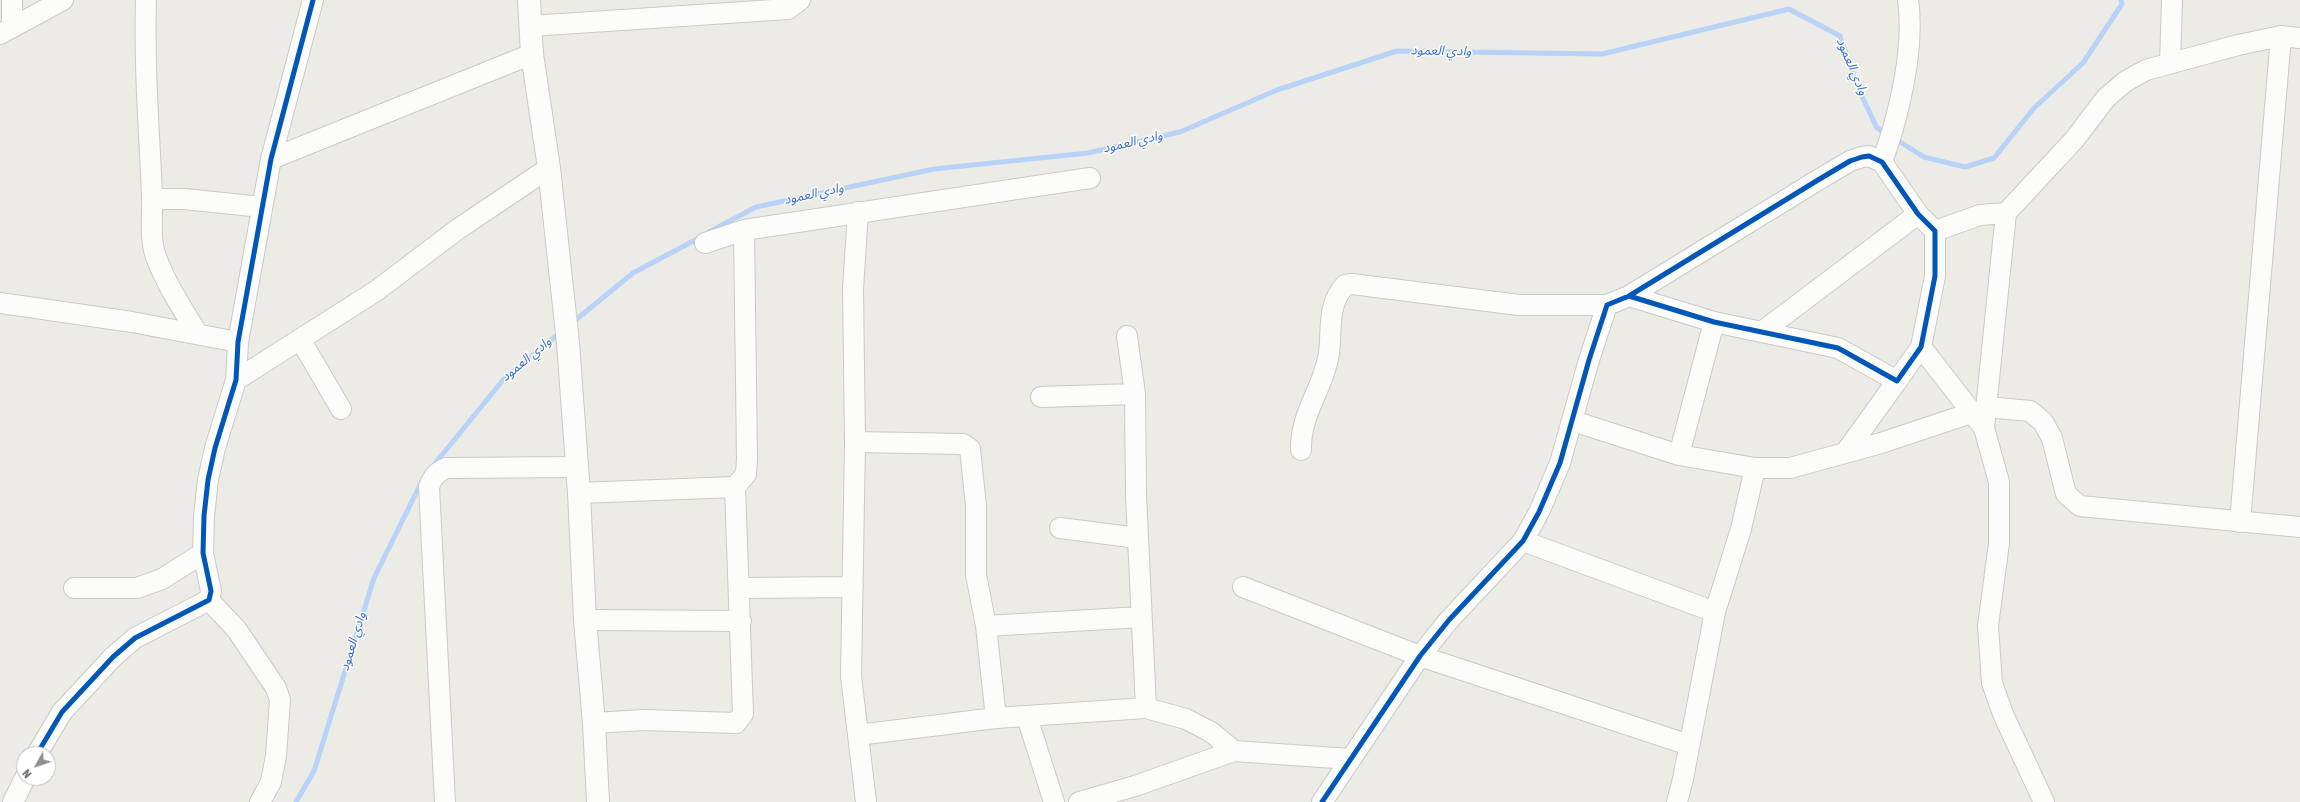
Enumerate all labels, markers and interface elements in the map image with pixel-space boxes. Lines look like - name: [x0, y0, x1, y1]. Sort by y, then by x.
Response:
- water label: وادي العمود: [1832, 36, 1870, 98]
- water label: وادي العمود: [1411, 44, 1471, 60]
- water label: وادي العمود: [1102, 129, 1164, 157]
- water label: وادي العمود: [783, 181, 845, 209]
- water label: وادي العمود: [499, 335, 555, 385]
- water label: وادي العمود: [338, 611, 370, 673]
- north arrow: [16, 746, 56, 786]
- text: N: [19, 766, 35, 781]

